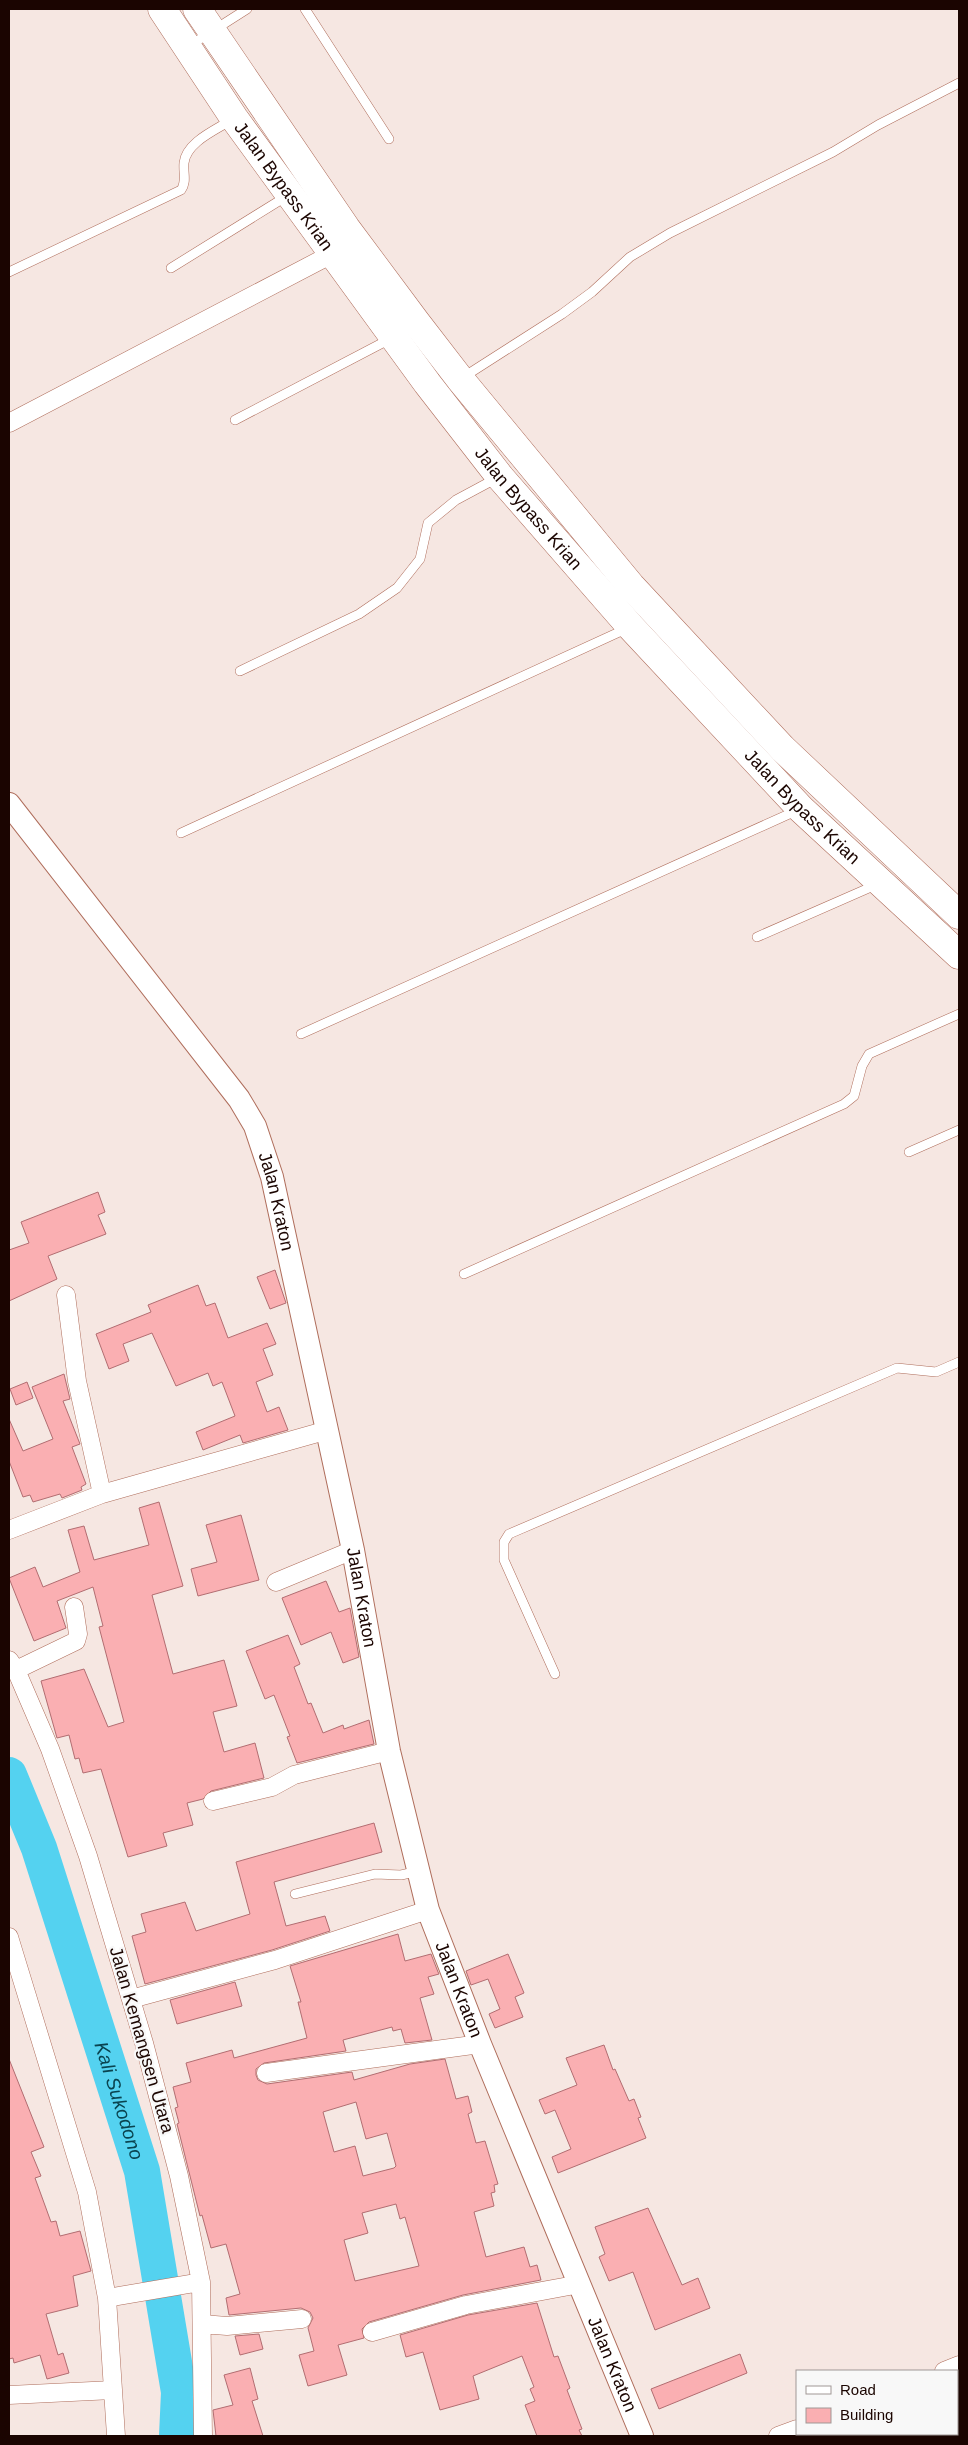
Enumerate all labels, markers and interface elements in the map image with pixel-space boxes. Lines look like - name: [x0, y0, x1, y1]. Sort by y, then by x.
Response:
- street label: Jalan Bypass Krian: [230, 118, 337, 254]
- street label: Jalan Bypass Krian: [471, 444, 586, 574]
- street label: Jalan Bypass Krian: [741, 745, 864, 868]
- street label: Jalan Kraton: [254, 1149, 298, 1253]
- street label: Jalan Kraton: [343, 1546, 380, 1649]
- street label: Jalan Kraton: [431, 1939, 486, 2040]
- street label: Jalan Kemangsen Utara: [106, 1944, 178, 2137]
- water label: Kali Sukodono: [91, 2039, 148, 2162]
- street label: Jalan Kraton: [584, 2314, 641, 2415]
- legend: [796, 2370, 958, 2435]
- text: Road: [840, 2381, 876, 2398]
- text: Building: [840, 2406, 893, 2423]

